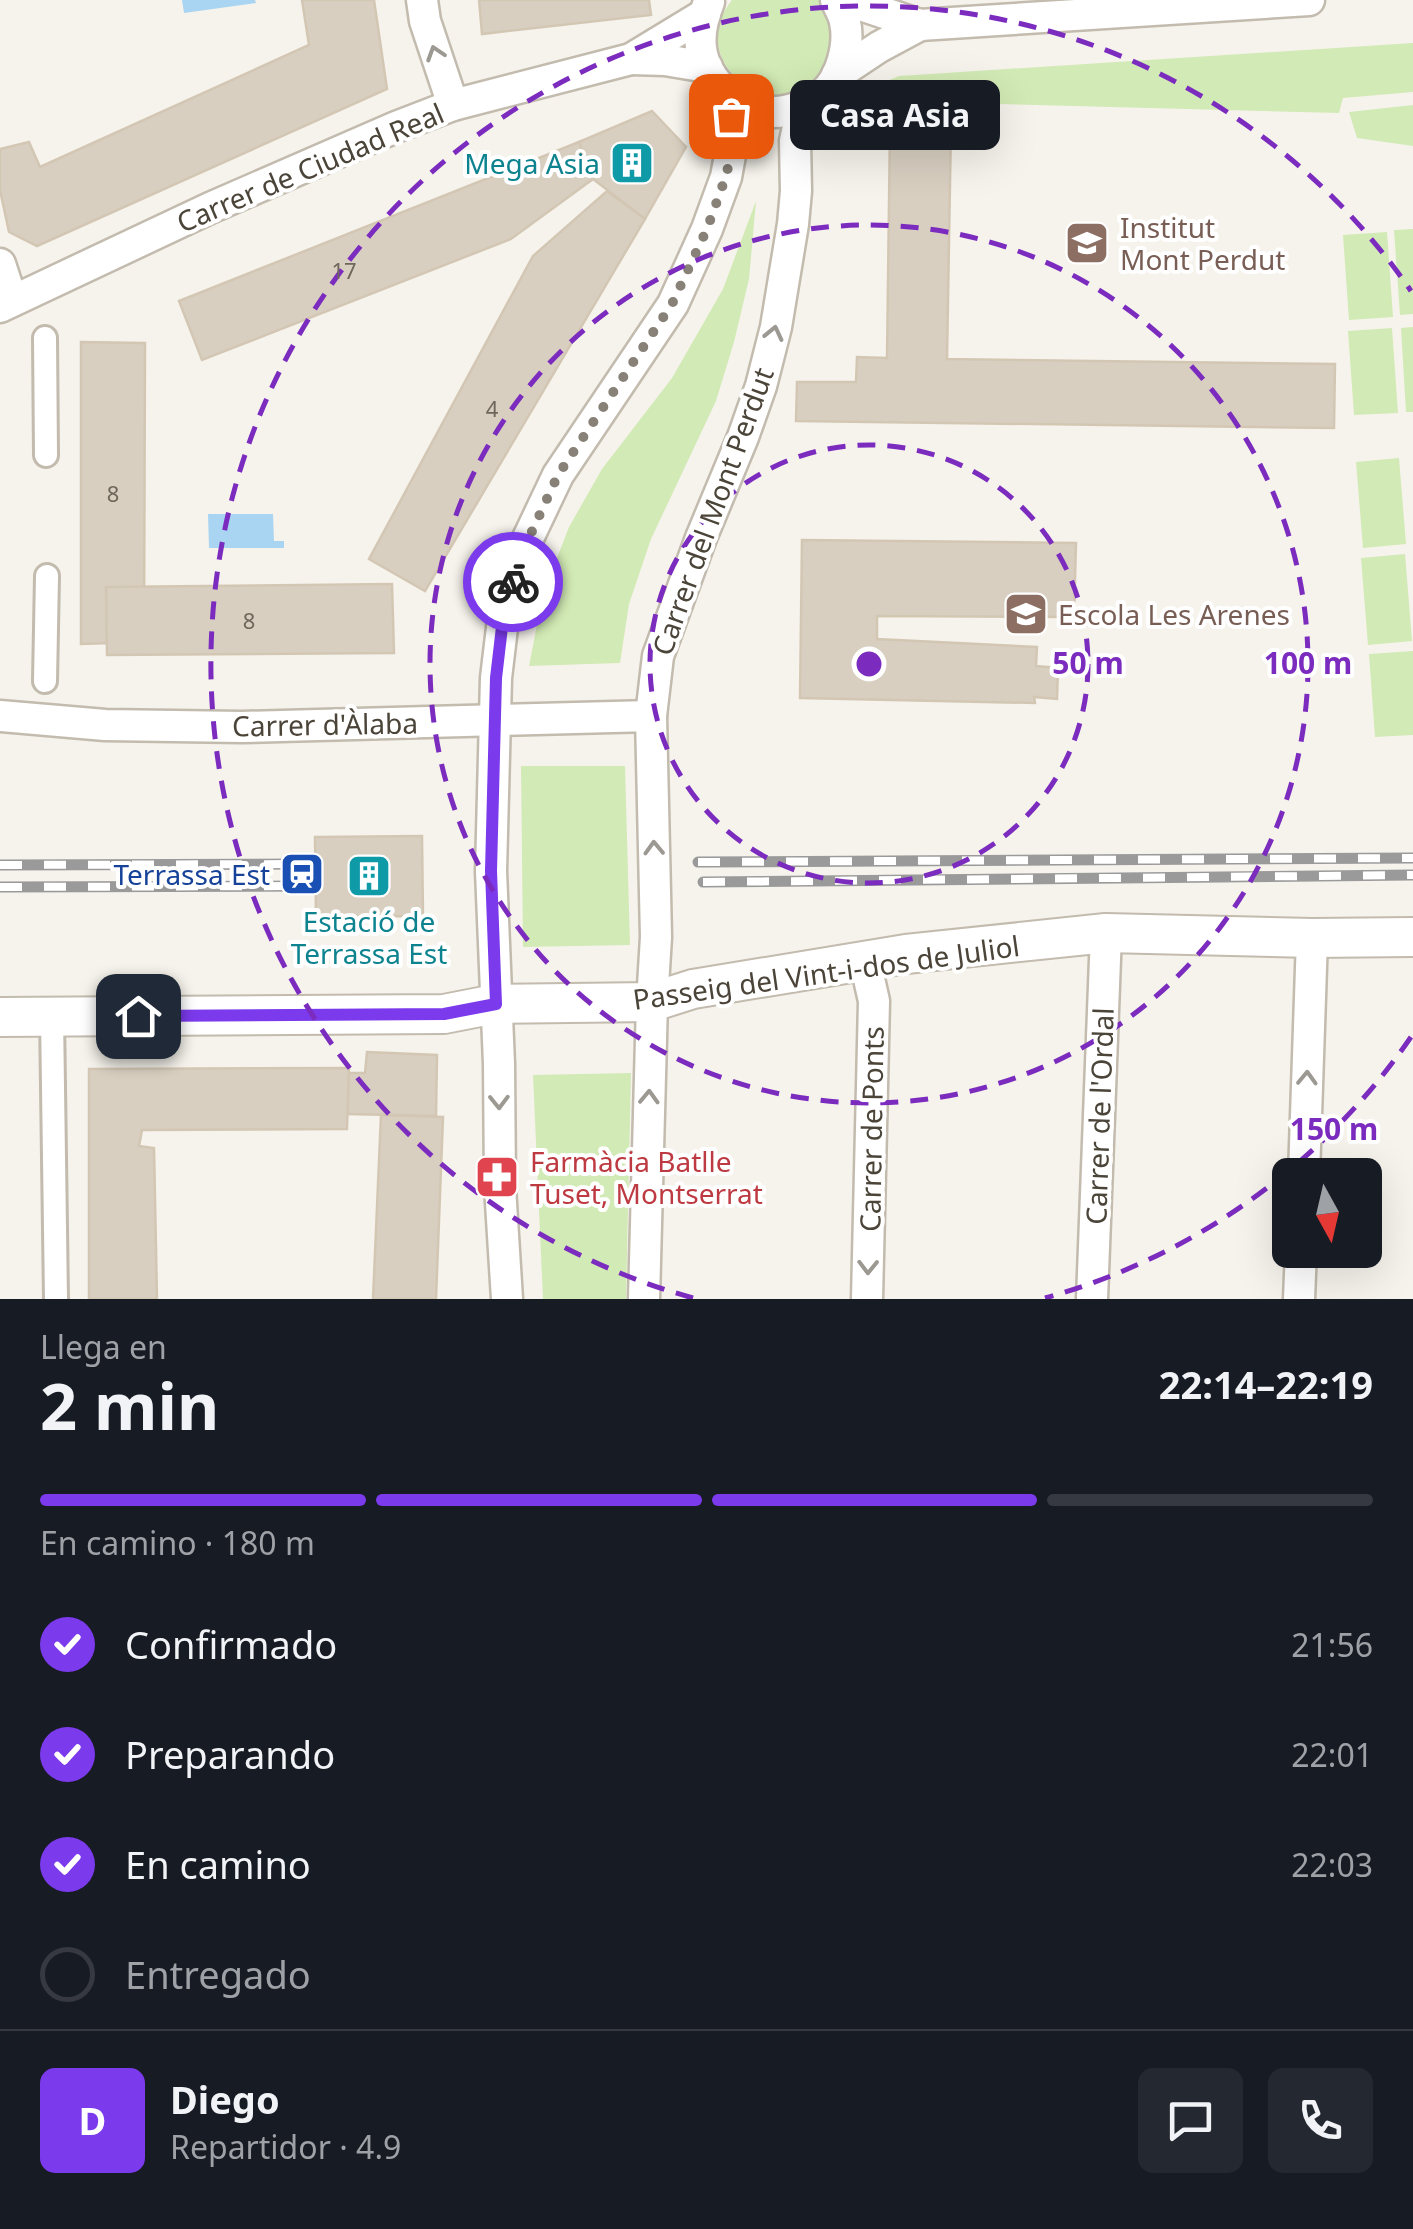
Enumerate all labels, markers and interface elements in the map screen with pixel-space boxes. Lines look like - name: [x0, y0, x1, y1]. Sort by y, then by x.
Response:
- one-way arrow: [427, 45, 447, 62]
- pin: [689, 74, 774, 159]
- callout: Casa Asia: [791, 81, 1001, 151]
- icon: bag: [704, 89, 759, 144]
- street label: Carrer de Ciudad Real: [171, 93, 449, 241]
- text: Casa Asia: [820, 93, 970, 136]
- building icon: Mega Asia: [609, 140, 655, 186]
- place label: Mega Asia: [464, 144, 600, 182]
- place label: Institut Mont Perdut: [1120, 208, 1285, 278]
- school or university icon: Institut Mont Perdut: [1064, 220, 1110, 266]
- house number: 17: [331, 255, 357, 285]
- one-way arrow: [762, 325, 783, 342]
- street label: Carrer del Mont Perdut: [642, 362, 782, 660]
- house number: 4: [486, 393, 499, 423]
- house number: 8: [107, 478, 119, 508]
- courier: [463, 532, 563, 632]
- icon: bike: [486, 555, 541, 610]
- school or university icon: Escola Les Arenes: [1003, 591, 1049, 637]
- place label: Escola Les Arenes: [1058, 595, 1290, 633]
- house number: 8: [243, 605, 255, 635]
- text: 50 m: [1052, 642, 1124, 683]
- text: 100 m: [1264, 642, 1352, 683]
- centre of rings: [851, 646, 887, 682]
- street label: Carrer d'Àlaba: [232, 703, 418, 745]
- one-way arrow: [644, 839, 665, 855]
- station icon: Terrassa Est: [279, 851, 325, 897]
- building icon: Estació de Terrassa Est: [346, 853, 392, 899]
- place label: Terrassa Est: [113, 855, 270, 893]
- place label: Estació de Terrassa Est: [291, 902, 447, 972]
- street label: Passeig del Vint-i-dos de Juliol: [630, 926, 1022, 1018]
- pin: [96, 974, 181, 1059]
- icon: home: [111, 989, 166, 1044]
- street label: Carrer de l'Ordal: [1076, 1007, 1122, 1225]
- street label: Carrer de Ponts: [850, 1026, 892, 1232]
- one-way arrow: [1297, 1069, 1318, 1085]
- one-way arrow: [638, 1088, 659, 1104]
- one-way arrow: [488, 1094, 510, 1110]
- text: 150 m: [1290, 1108, 1378, 1149]
- place label: Farmàcia Batlle Tuset, Montserrat: [530, 1142, 763, 1212]
- pharmacy icon: Farmàcia Batlle Tuset, Montserrat: [474, 1154, 520, 1200]
- north arrow: [1272, 1158, 1382, 1268]
- map controls: [1272, 1158, 1382, 1268]
- one-way arrow: [857, 1260, 878, 1276]
- text: Llega en: [40, 1325, 167, 1368]
- text: 22:14–22:19: [1159, 1358, 1373, 1410]
- text: 2 min: [40, 1361, 219, 1449]
- text: En camino · 180 m: [40, 1521, 315, 1564]
- icon: check: [40, 1617, 95, 1672]
- text: Confirmado: [125, 1618, 337, 1670]
- text: 21:56: [1291, 1623, 1373, 1666]
- icon: check: [40, 1727, 95, 1782]
- text: Preparando: [125, 1728, 335, 1780]
- text: 22:01: [1291, 1733, 1373, 1776]
- icon: check: [40, 1837, 95, 1892]
- text: En camino: [125, 1838, 311, 1890]
- text: 22:03: [1291, 1843, 1373, 1886]
- text: Entregado: [125, 1948, 311, 2000]
- button: chat: [1138, 2068, 1243, 2173]
- button: phone: [1268, 2068, 1373, 2173]
- text: Diego: [170, 2073, 280, 2125]
- text: D: [79, 2094, 106, 2146]
- text: Repartidor · 4.9: [170, 2125, 401, 2168]

